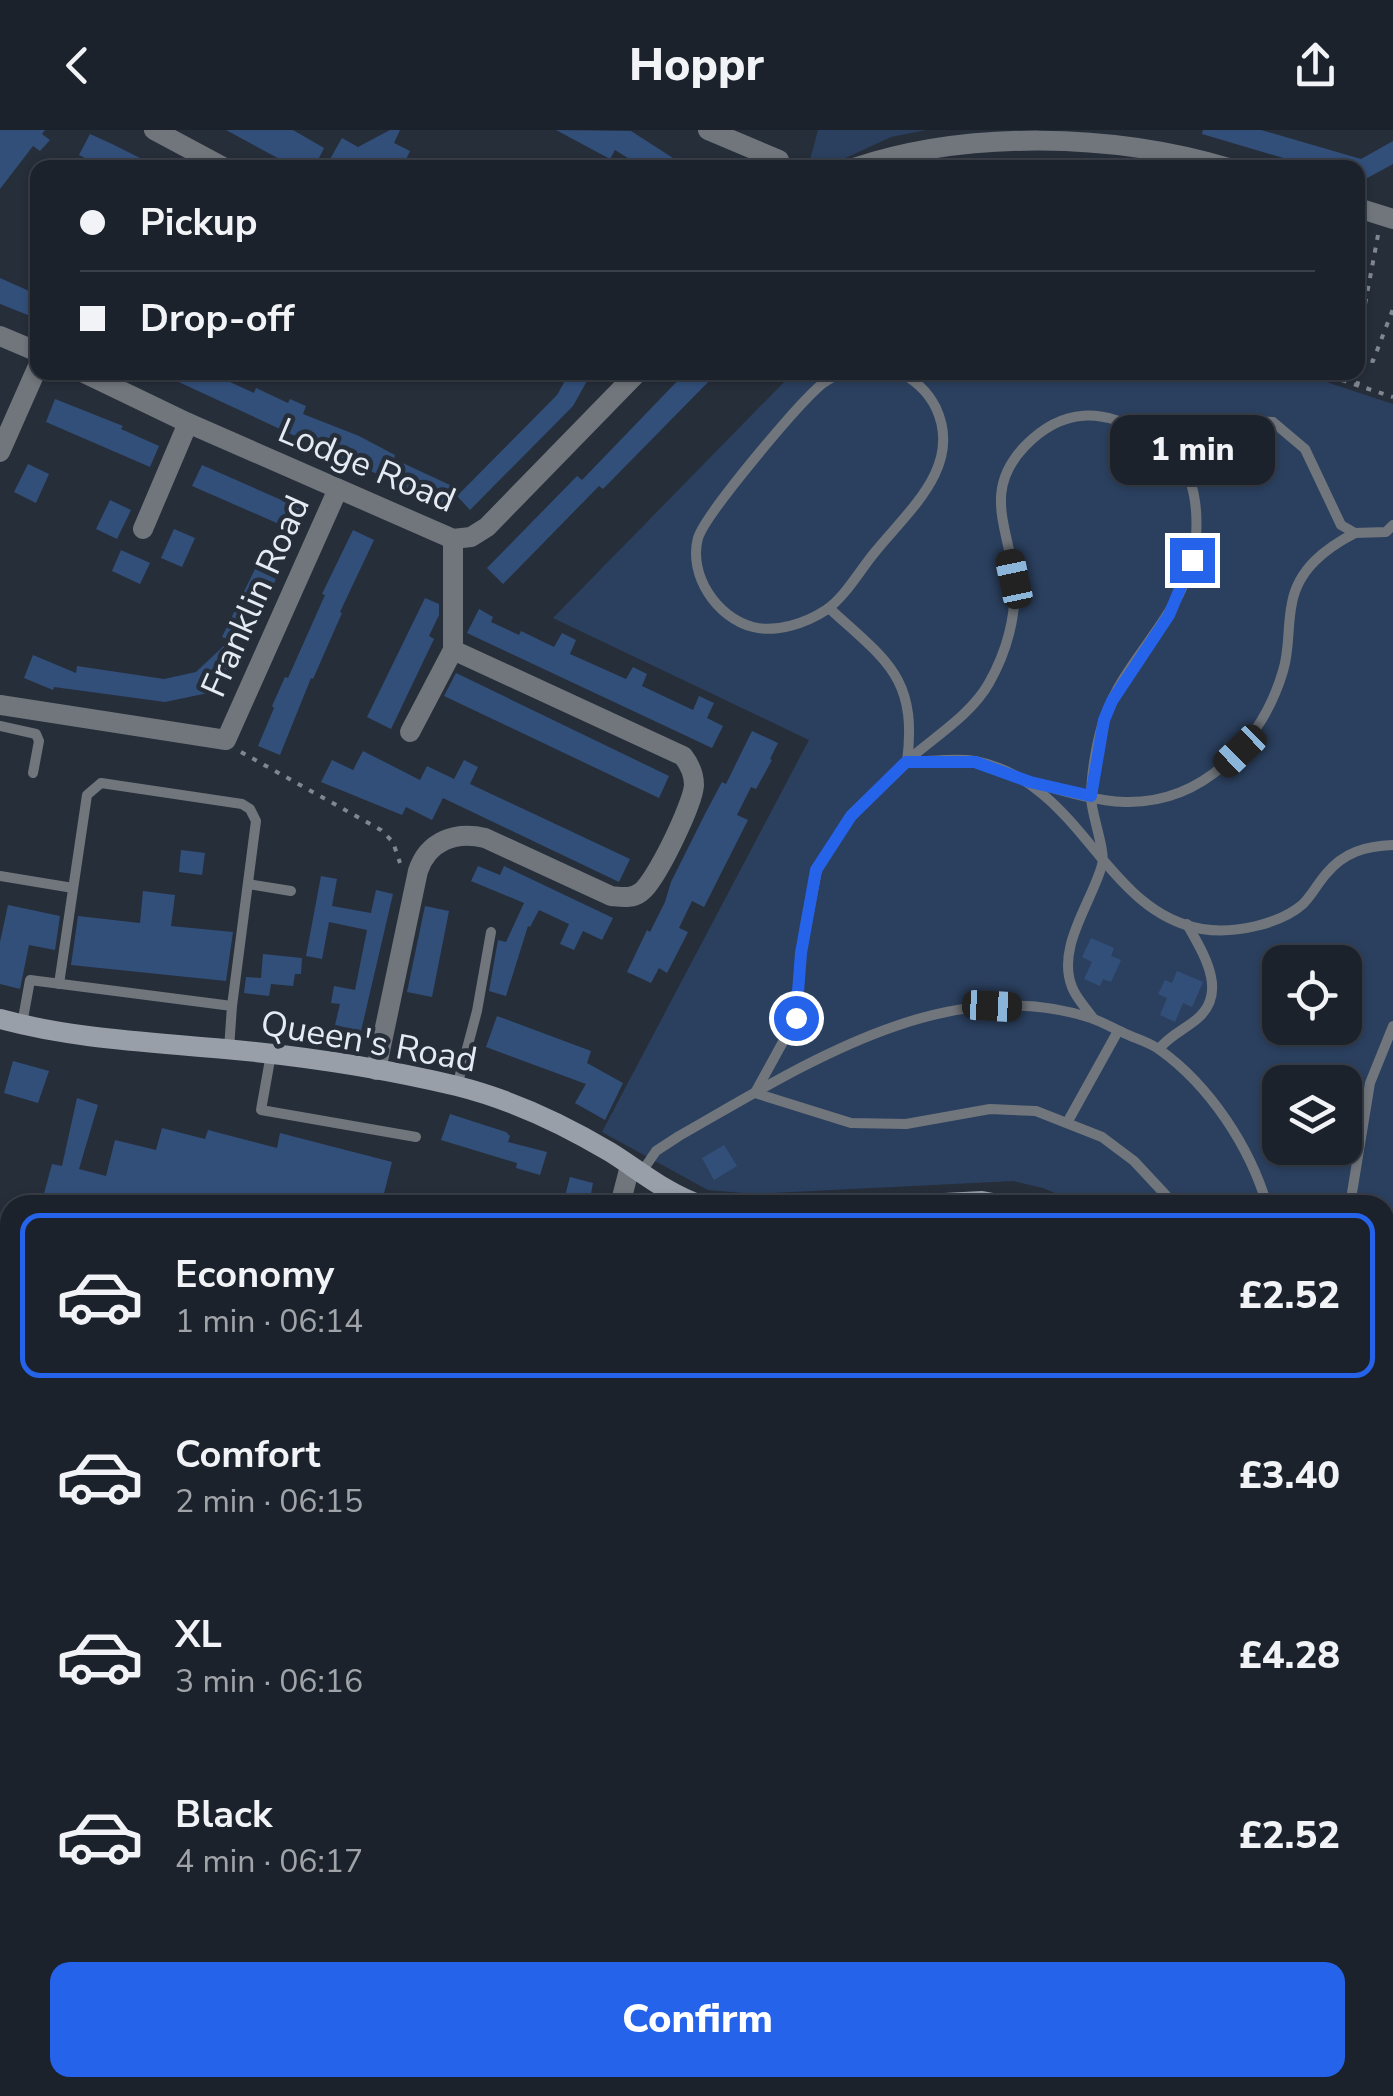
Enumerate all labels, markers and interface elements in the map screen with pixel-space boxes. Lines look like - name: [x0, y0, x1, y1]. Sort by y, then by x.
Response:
- text: Hoppr: [629, 35, 764, 96]
- icon: back: [50, 38, 105, 93]
- icon: share: [1288, 38, 1343, 93]
- text: Pickup: [140, 197, 258, 248]
- text: Drop-off: [140, 293, 294, 344]
- street label: Lodge Road: [271, 407, 463, 524]
- callout: 1 min: [1110, 415, 1274, 485]
- text: 1 min: [1150, 428, 1235, 471]
- street label: Franklin Road: [190, 488, 321, 704]
- route end: [1170, 538, 1215, 583]
- car: [993, 547, 1035, 611]
- car: [1208, 719, 1272, 783]
- map controls: [1262, 945, 1362, 1165]
- button: locate: [1262, 945, 1362, 1045]
- car: [961, 989, 1023, 1023]
- route start: [774, 996, 819, 1041]
- street label: Queen's Road: [257, 999, 481, 1084]
- button: layers: [1262, 1065, 1362, 1165]
- text: Economy: [175, 1249, 334, 1300]
- icon: car: [55, 1251, 145, 1341]
- text: £2.52: [1239, 1270, 1340, 1321]
- text: 1 min · 06:14: [175, 1300, 363, 1343]
- text: Comfort: [175, 1429, 320, 1480]
- icon: car: [55, 1431, 145, 1521]
- text: £3.40: [1239, 1450, 1340, 1501]
- text: 2 min · 06:15: [175, 1480, 363, 1523]
- text: XL: [175, 1609, 222, 1660]
- icon: car: [55, 1611, 145, 1701]
- text: £4.28: [1239, 1630, 1340, 1681]
- text: 3 min · 06:16: [175, 1660, 363, 1703]
- text: Black: [175, 1789, 272, 1840]
- icon: car: [55, 1791, 145, 1881]
- text: £2.52: [1239, 1810, 1340, 1861]
- text: 4 min · 06:17: [175, 1840, 363, 1883]
- button: Confirm: [50, 1962, 1345, 2077]

